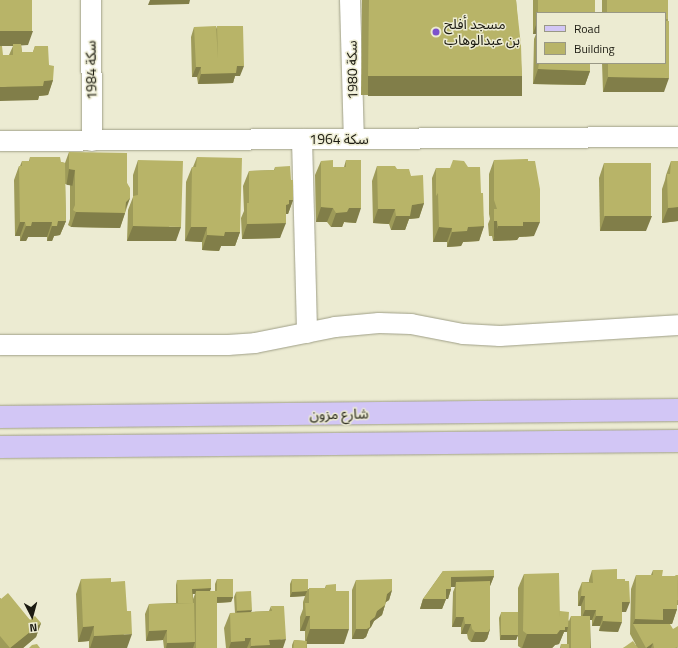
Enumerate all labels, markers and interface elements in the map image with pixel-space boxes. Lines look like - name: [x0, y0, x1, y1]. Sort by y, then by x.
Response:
- legend: [536, 12, 666, 64]
- place label: مسجد أفلح بن عبدالوهاب: [444, 16, 520, 48]
- text: Road: [574, 19, 600, 38]
- marker: مسجد أفلح بن عبدالوهاب: [431, 27, 441, 37]
- text: Building: [574, 39, 615, 58]
- street label: سكة 1984: [82, 40, 100, 100]
- street label: سكة 1980: [343, 40, 361, 100]
- street label: سكة 1964: [309, 131, 369, 147]
- street label: شارع مزون: [309, 405, 369, 423]
- north arrow: [12, 596, 52, 636]
- text: N: [29, 620, 38, 636]

